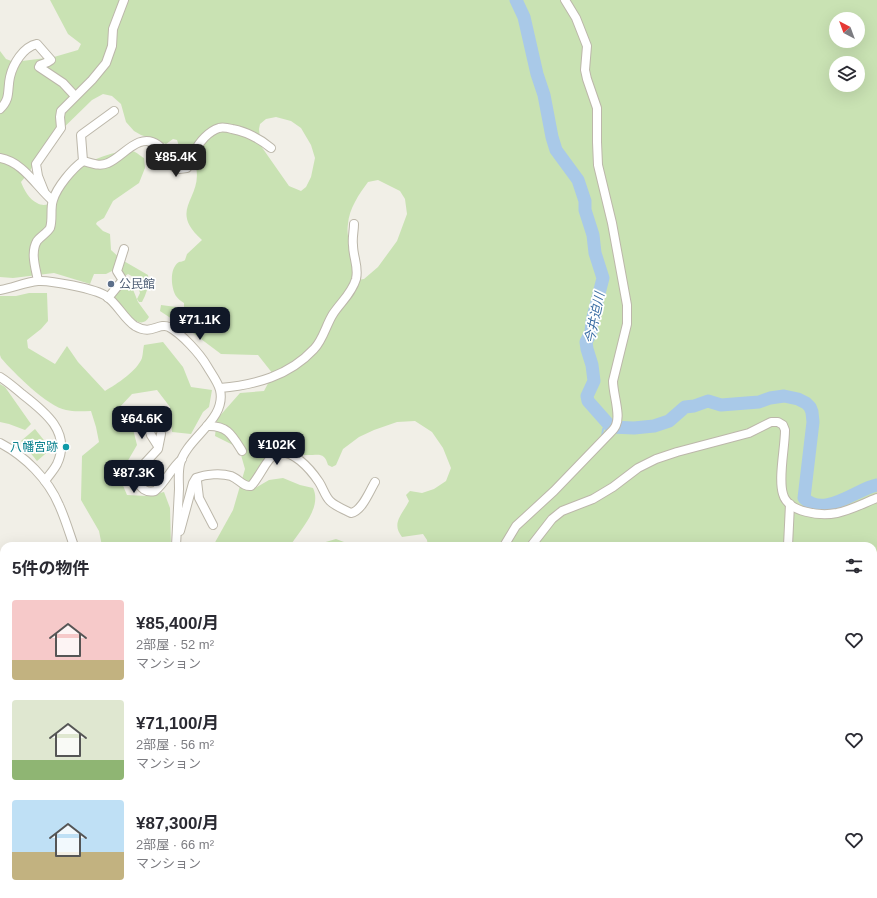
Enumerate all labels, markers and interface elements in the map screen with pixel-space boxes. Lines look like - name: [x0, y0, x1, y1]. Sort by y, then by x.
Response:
- north arrow: [829, 12, 865, 48]
- map controls: [829, 12, 865, 92]
- button: layers: [829, 56, 865, 92]
- pin: ¥85.4K: [143, 144, 209, 178]
- text: ¥85.4K: [155, 149, 197, 164]
- place label: 公民館: [119, 277, 155, 291]
- marker: 公民館: [106, 279, 116, 289]
- water label: 今井迫川: [582, 289, 608, 345]
- pin: ¥71.1K: [167, 307, 233, 341]
- text: ¥71.1K: [179, 312, 221, 327]
- pin: ¥64.6K: [109, 406, 175, 440]
- text: ¥64.6K: [121, 411, 163, 426]
- pin: ¥102K: [249, 432, 305, 466]
- text: ¥102K: [258, 437, 296, 452]
- place label: 八幡宮跡: [10, 440, 58, 454]
- marker: 八幡宮跡: [61, 442, 71, 452]
- pin: ¥87.3K: [101, 460, 167, 494]
- text: ¥87.3K: [113, 465, 155, 480]
- icon: filters: [843, 555, 865, 577]
- text: 5件の物件: [12, 559, 89, 578]
- text: ¥85,400/月: [136, 614, 219, 633]
- icon: home: [44, 616, 92, 664]
- icon: heart: [843, 629, 865, 651]
- text: 2部屋 · 52 m²: [136, 637, 214, 652]
- text: マンション: [136, 656, 201, 671]
- text: ¥71,100/月: [136, 714, 219, 733]
- icon: home: [44, 716, 92, 764]
- icon: heart: [843, 729, 865, 751]
- text: 2部屋 · 56 m²: [136, 737, 214, 752]
- text: マンション: [136, 756, 201, 771]
- text: ¥87,300/月: [136, 814, 219, 833]
- icon: home: [44, 816, 92, 864]
- icon: heart: [843, 829, 865, 851]
- text: 2部屋 · 66 m²: [136, 837, 214, 852]
- text: マンション: [136, 856, 201, 871]

